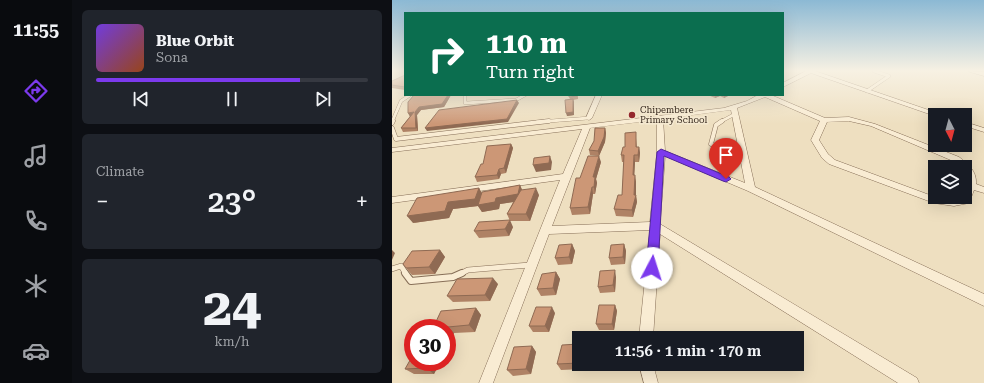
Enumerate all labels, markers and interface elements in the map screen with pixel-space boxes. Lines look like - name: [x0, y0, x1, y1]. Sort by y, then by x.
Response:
- text: 11:55: [13, 19, 59, 40]
- text: 110 m: [486, 27, 567, 60]
- icon: right: [420, 28, 472, 80]
- text: Blue Orbit: [156, 32, 234, 50]
- text: Sona: [156, 50, 188, 65]
- text: Turn right: [486, 61, 574, 82]
- icon: directions: [22, 77, 50, 105]
- icon: previous: [130, 88, 152, 110]
- icon: pause: [221, 88, 243, 110]
- icon: next: [312, 88, 334, 110]
- place label: Chipembere Primary School: [640, 105, 708, 125]
- north arrow: [928, 108, 972, 152]
- map controls: [928, 108, 972, 204]
- marker: Chipembere Primary School: [627, 110, 637, 120]
- pin: [709, 138, 743, 179]
- icon: music: [22, 142, 50, 170]
- icon: arrive: [715, 144, 737, 166]
- button: layers: [928, 160, 972, 204]
- text: Climate: [96, 164, 144, 179]
- text: 23°: [208, 184, 256, 219]
- text: −: [96, 189, 108, 214]
- text: +: [356, 189, 368, 214]
- icon: phone: [22, 207, 50, 235]
- position arrow: [631, 247, 673, 289]
- icon: climate: [22, 272, 50, 300]
- text: 24: [203, 277, 261, 338]
- speed limit sign: 30: [404, 319, 456, 371]
- text: km/h: [215, 334, 249, 349]
- icon: car: [22, 337, 50, 365]
- text: 11:56 · 1 min · 170 m: [615, 342, 761, 360]

